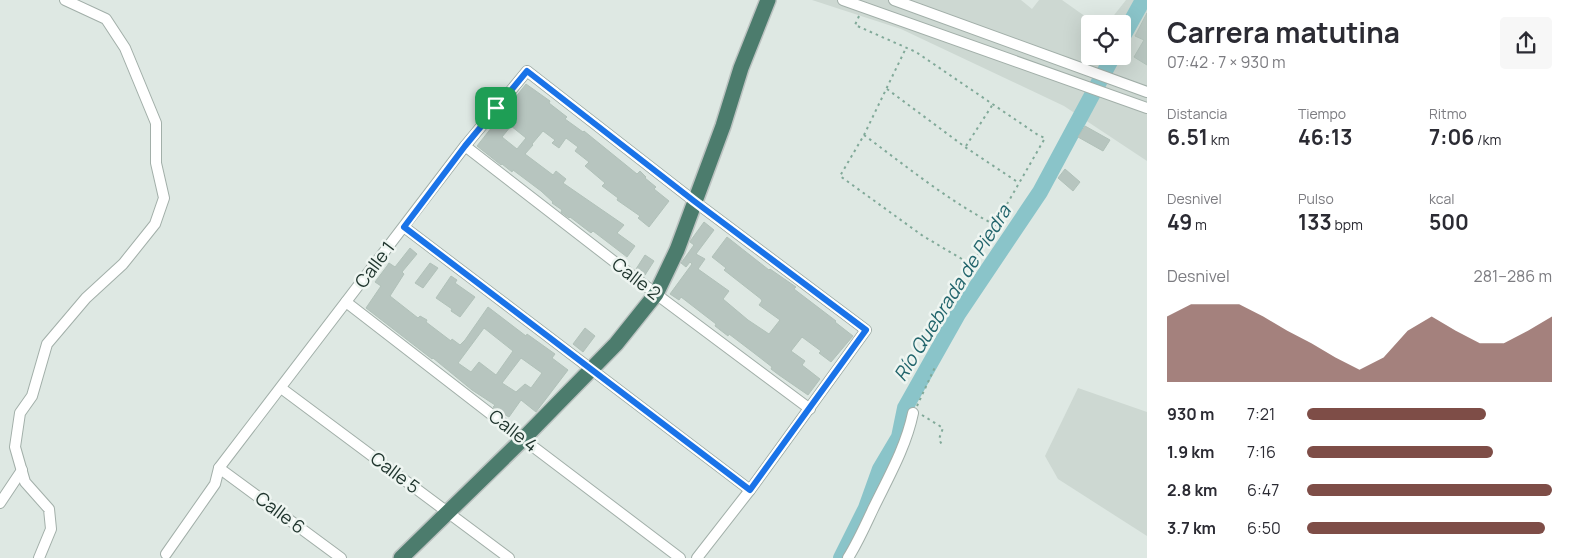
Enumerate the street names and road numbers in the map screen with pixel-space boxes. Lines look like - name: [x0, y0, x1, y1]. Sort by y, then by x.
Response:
- street label: Calle 1: [349, 236, 400, 293]
- street label: Calle 2: [607, 252, 666, 305]
- street label: Calle 4: [484, 404, 543, 457]
- street label: Calle 5: [366, 446, 425, 499]
- street label: Calle 6: [251, 486, 310, 539]

